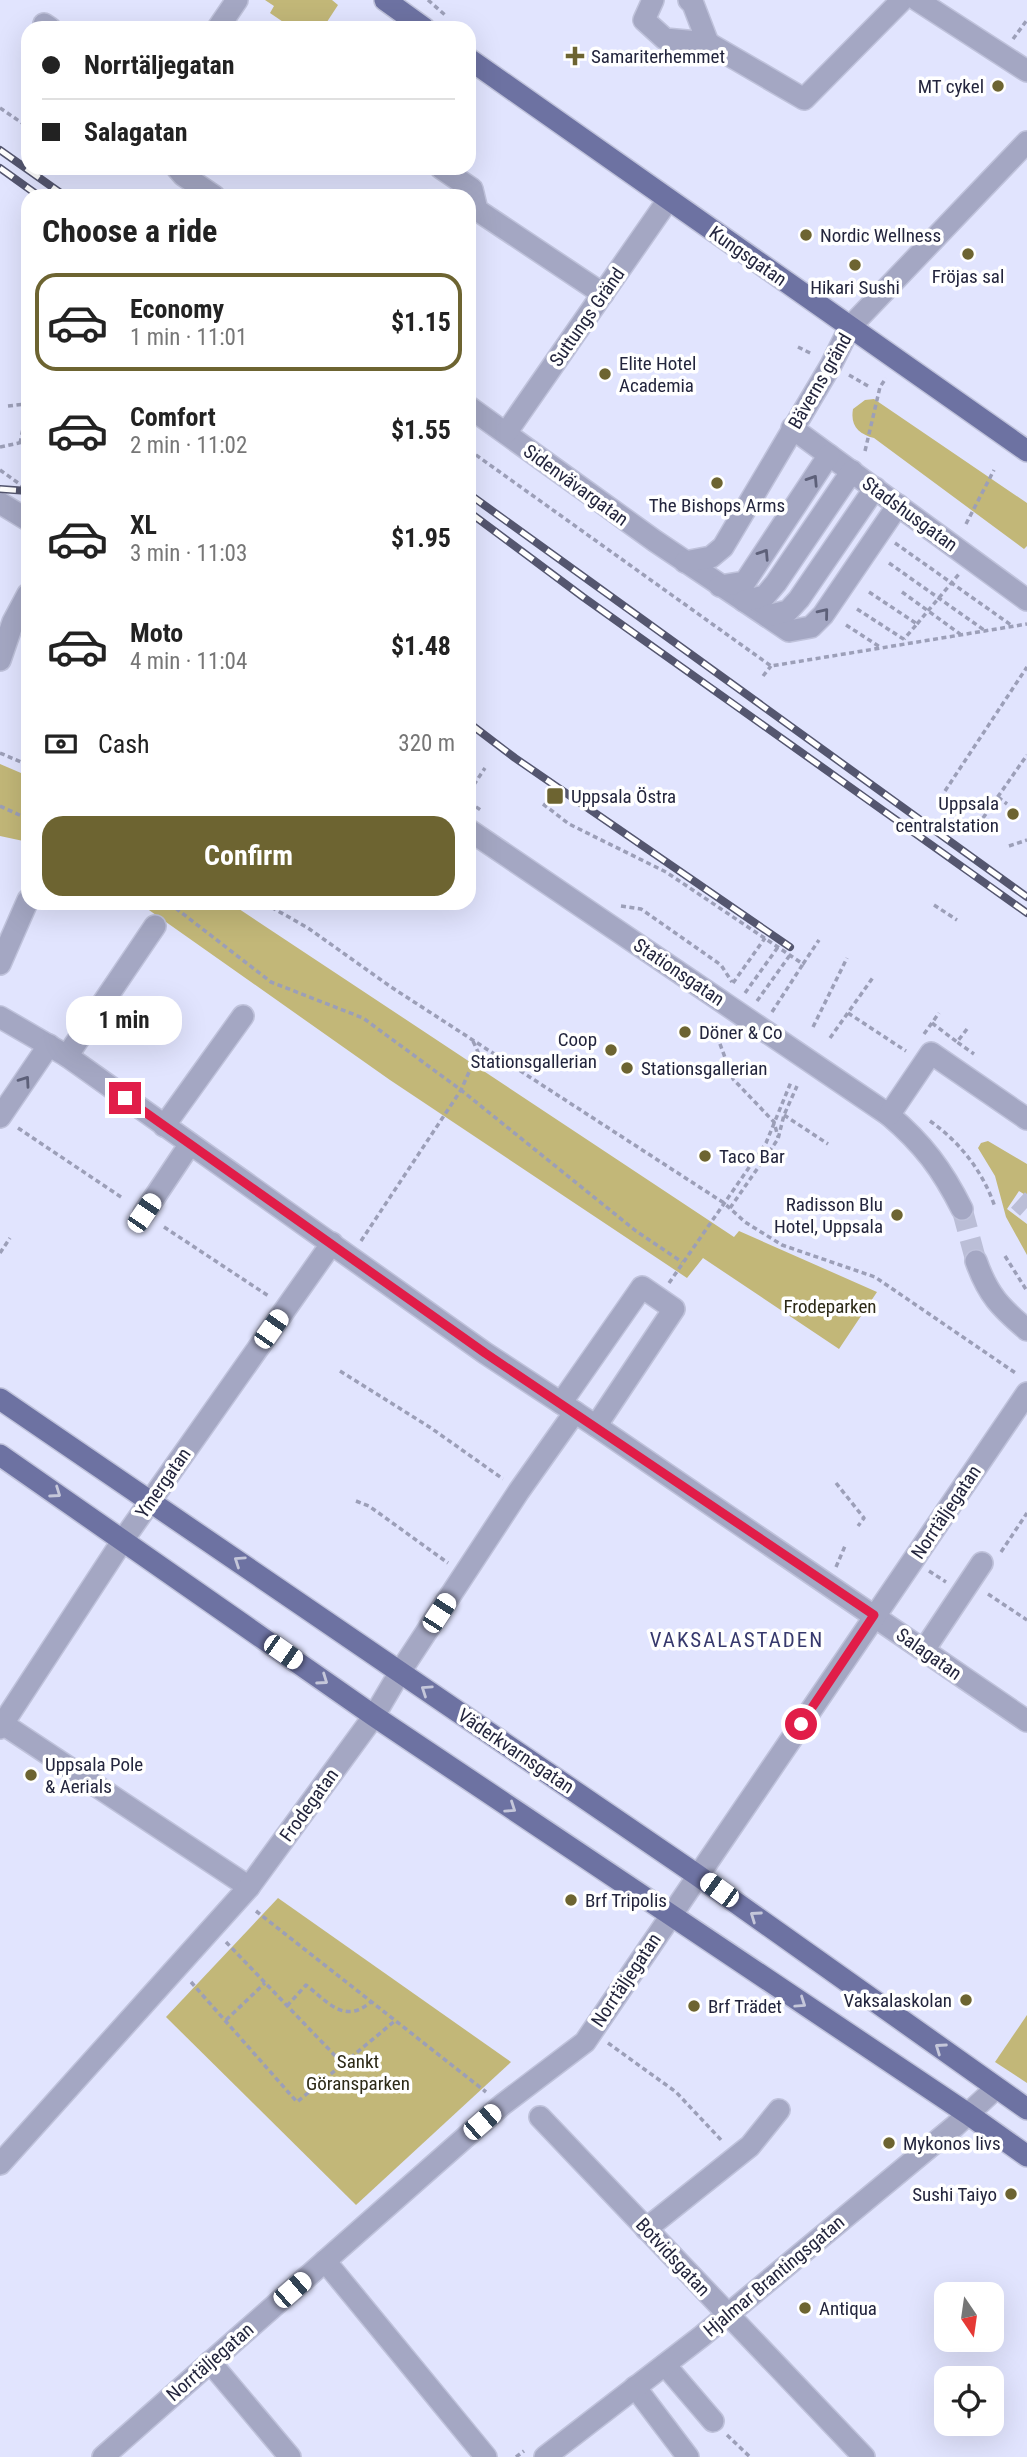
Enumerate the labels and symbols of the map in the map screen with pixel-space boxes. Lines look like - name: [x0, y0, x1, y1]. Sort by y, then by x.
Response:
- place label: Samariterhemmet: [591, 45, 725, 68]
- marker: Samariterhemmet: [565, 46, 585, 66]
- place label: MT cykel: [918, 75, 984, 98]
- marker: MT cykel: [990, 78, 1006, 94]
- street label: Kungsgatan: [705, 221, 791, 291]
- place label: Nordic Wellness: [820, 224, 941, 247]
- marker: Nordic Wellness: [798, 227, 814, 243]
- marker: Fröjas sal: [960, 246, 976, 262]
- marker: Hikari Sushi: [847, 257, 863, 273]
- street label: Suttungs Gränd: [544, 263, 630, 371]
- place label: Fröjas sal: [932, 265, 1004, 288]
- place label: Hikari Sushi: [810, 276, 900, 299]
- street label: Bäverns gränd: [783, 329, 857, 433]
- place label: Elite Hotel Academia: [619, 352, 696, 397]
- marker: Elite Hotel Academia: [597, 366, 613, 382]
- street label: Sidenvävargatan: [519, 439, 633, 531]
- street label: Stadshusgatan: [858, 472, 962, 556]
- marker: The Bishops Arms: [709, 475, 725, 491]
- one-way arrow: [804, 475, 817, 488]
- place label: The Bishops Arms: [649, 494, 785, 517]
- one-way arrow: [756, 549, 768, 562]
- one-way arrow: [816, 608, 828, 621]
- place label: Uppsala Östra: [571, 785, 676, 808]
- marker: Uppsala Östra: [545, 786, 565, 806]
- place label: Uppsala centralstation: [896, 792, 999, 837]
- marker: Uppsala centralstation: [1005, 806, 1021, 822]
- street label: Stationsgatan: [629, 933, 729, 1011]
- callout: 1 min: [67, 996, 183, 1046]
- place label: Döner & Co: [699, 1021, 783, 1044]
- marker: Döner & Co: [677, 1024, 693, 1040]
- place label: Coop Stationsgallerian: [470, 1028, 597, 1073]
- marker: Coop Stationsgallerian: [603, 1042, 619, 1058]
- place label: Stationsgallerian: [641, 1057, 768, 1080]
- marker: Stationsgallerian: [619, 1060, 635, 1076]
- one-way arrow: [17, 1076, 29, 1089]
- route end: [109, 1082, 141, 1114]
- place label: Taco Bar: [719, 1145, 785, 1168]
- marker: Taco Bar: [697, 1148, 713, 1164]
- car: [124, 1190, 165, 1236]
- place label: Radisson Blu Hotel, Uppsala: [774, 1193, 883, 1238]
- marker: Radisson Blu Hotel, Uppsala: [889, 1207, 905, 1223]
- park label: Frodeparken: [783, 1295, 877, 1318]
- car: [251, 1306, 292, 1352]
- street label: Ymergatan: [130, 1443, 196, 1523]
- street label: Norrtäljegatan: [906, 1461, 986, 1563]
- one-way arrow: [48, 1485, 61, 1497]
- one-way arrow: [234, 1556, 247, 1569]
- car: [419, 1590, 460, 1636]
- street label: Salagatan: [892, 1623, 966, 1685]
- district label: VAKSALASTADEN: [650, 1628, 824, 1652]
- car: [260, 1631, 307, 1673]
- one-way arrow: [315, 1672, 328, 1684]
- one-way arrow: [421, 1686, 434, 1698]
- street label: Väderkvarnsgatan: [454, 1704, 578, 1798]
- route start: [785, 1708, 817, 1740]
- place label: Uppsala Pole & Aerials: [45, 1753, 143, 1798]
- street label: Frodegatan: [275, 1764, 343, 1846]
- marker: Uppsala Pole & Aerials: [23, 1767, 39, 1783]
- one-way arrow: [503, 1800, 516, 1813]
- car: [696, 1869, 743, 1911]
- place label: Brf Tripolis: [585, 1889, 667, 1912]
- marker: Brf Tripolis: [563, 1892, 579, 1908]
- one-way arrow: [750, 1912, 763, 1924]
- street label: Norrtäljegatan: [586, 1929, 666, 2031]
- place label: Vaksalaskolan: [843, 1989, 952, 2012]
- marker: Vaksalaskolan: [958, 1992, 974, 2008]
- place label: Brf Trädet: [708, 1995, 782, 2018]
- one-way arrow: [794, 1995, 807, 2008]
- marker: Brf Trädet: [686, 1998, 702, 2014]
- one-way arrow: [935, 2044, 948, 2056]
- park label: Sankt Göransparken: [306, 2050, 410, 2095]
- car: [460, 2100, 505, 2144]
- place label: Mykonos livs: [903, 2132, 1001, 2155]
- marker: Mykonos livs: [881, 2135, 897, 2151]
- place label: Sushi Taiyo: [912, 2183, 997, 2206]
- marker: Sushi Taiyo: [1003, 2186, 1019, 2202]
- street label: Hjalmar Brantingsgatan: [699, 2210, 849, 2342]
- street label: Botvidsgatan: [631, 2213, 715, 2301]
- car: [270, 2268, 315, 2312]
- north arrow: [934, 2282, 1004, 2352]
- place label: Antiqua: [819, 2297, 877, 2320]
- marker: Antiqua: [797, 2300, 813, 2316]
- street label: Norrtäljegatan: [162, 2318, 258, 2406]

